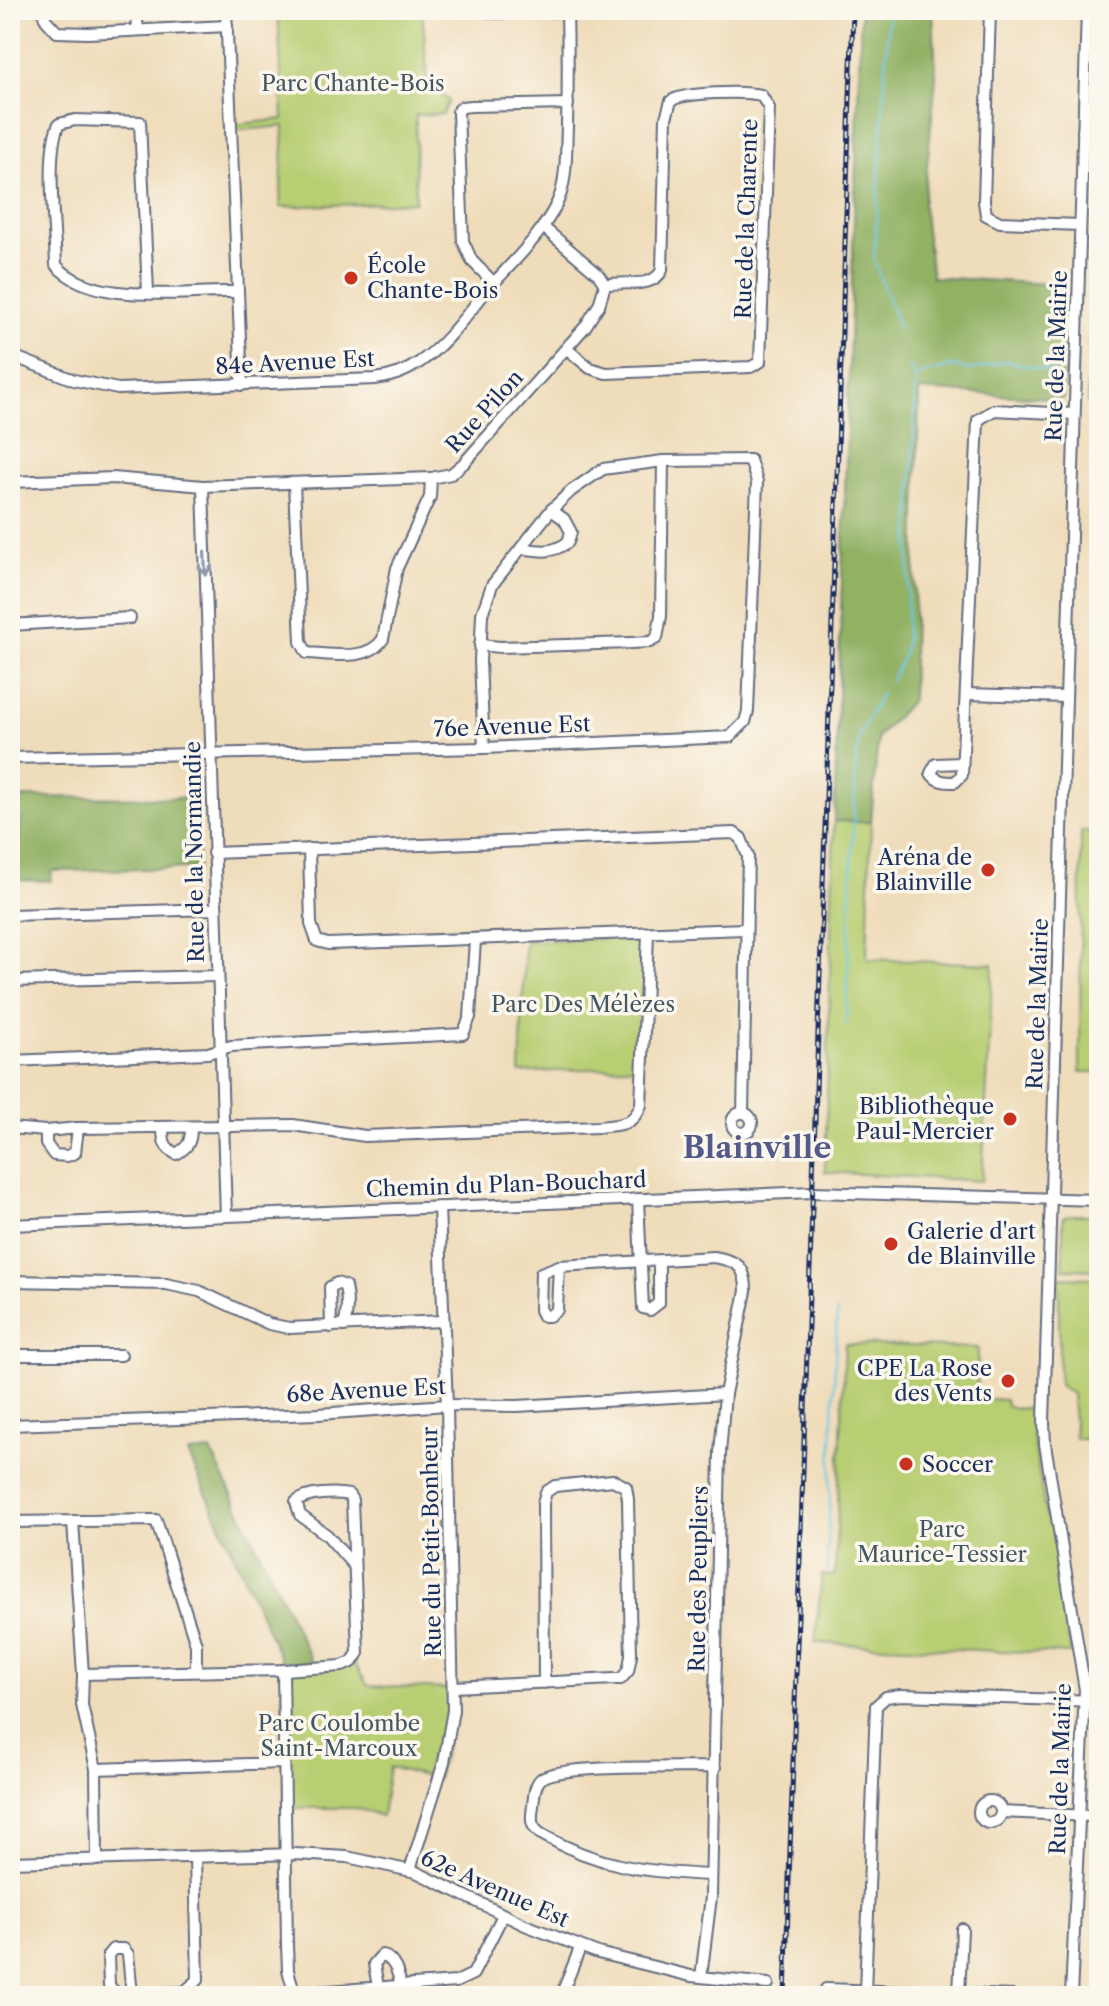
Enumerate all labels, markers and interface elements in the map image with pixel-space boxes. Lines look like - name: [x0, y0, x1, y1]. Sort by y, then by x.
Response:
- park label: Parc Chante-Bois: [261, 70, 445, 97]
- street label: Rue de la Charente: [730, 118, 763, 320]
- place label: École Chante-Bois: [367, 251, 498, 304]
- marker: École Chante-Bois: [342, 269, 360, 287]
- street label: Rue de la Mairie: [1040, 270, 1073, 442]
- street label: 84e Avenue Est: [215, 345, 376, 380]
- street label: Rue Pilon: [440, 364, 529, 459]
- one-way arrow: [198, 550, 213, 577]
- street label: 76e Avenue Est: [433, 710, 591, 743]
- street label: Rue de la Normandie: [179, 741, 210, 963]
- place label: Aréna de Blainville: [875, 844, 972, 896]
- marker: Aréna de Blainville: [979, 861, 997, 879]
- street label: Rue de la Mairie: [1021, 918, 1054, 1090]
- park label: Parc Des Mélèzes: [491, 991, 675, 1018]
- place label: Bibliothèque Paul-Mercier: [855, 1093, 994, 1145]
- marker: Bibliothèque Paul-Mercier: [1001, 1110, 1019, 1128]
- district label: Blainville: [683, 1129, 831, 1166]
- street label: Chemin du Plan-Bouchard: [365, 1166, 647, 1203]
- place label: Galerie d'art de Blainville: [907, 1218, 1036, 1270]
- marker: Galerie d'art de Blainville: [882, 1235, 900, 1253]
- place label: CPE La Rose des Vents: [857, 1355, 992, 1407]
- marker: CPE La Rose des Vents: [999, 1372, 1017, 1390]
- street label: 68e Avenue Est: [286, 1373, 447, 1408]
- street label: Rue du Petit-Bonheur: [416, 1426, 447, 1657]
- place label: Soccer: [922, 1451, 993, 1478]
- marker: Soccer: [897, 1455, 915, 1473]
- street label: Rue des Peupliers: [683, 1485, 714, 1673]
- park label: Parc Maurice-Tessier: [857, 1516, 1027, 1568]
- street label: Rue de la Mairie: [1044, 1683, 1077, 1855]
- park label: Parc Coulombe Saint-Marcoux: [258, 1710, 420, 1762]
- street label: 62e Avenue Est: [417, 1844, 573, 1933]

